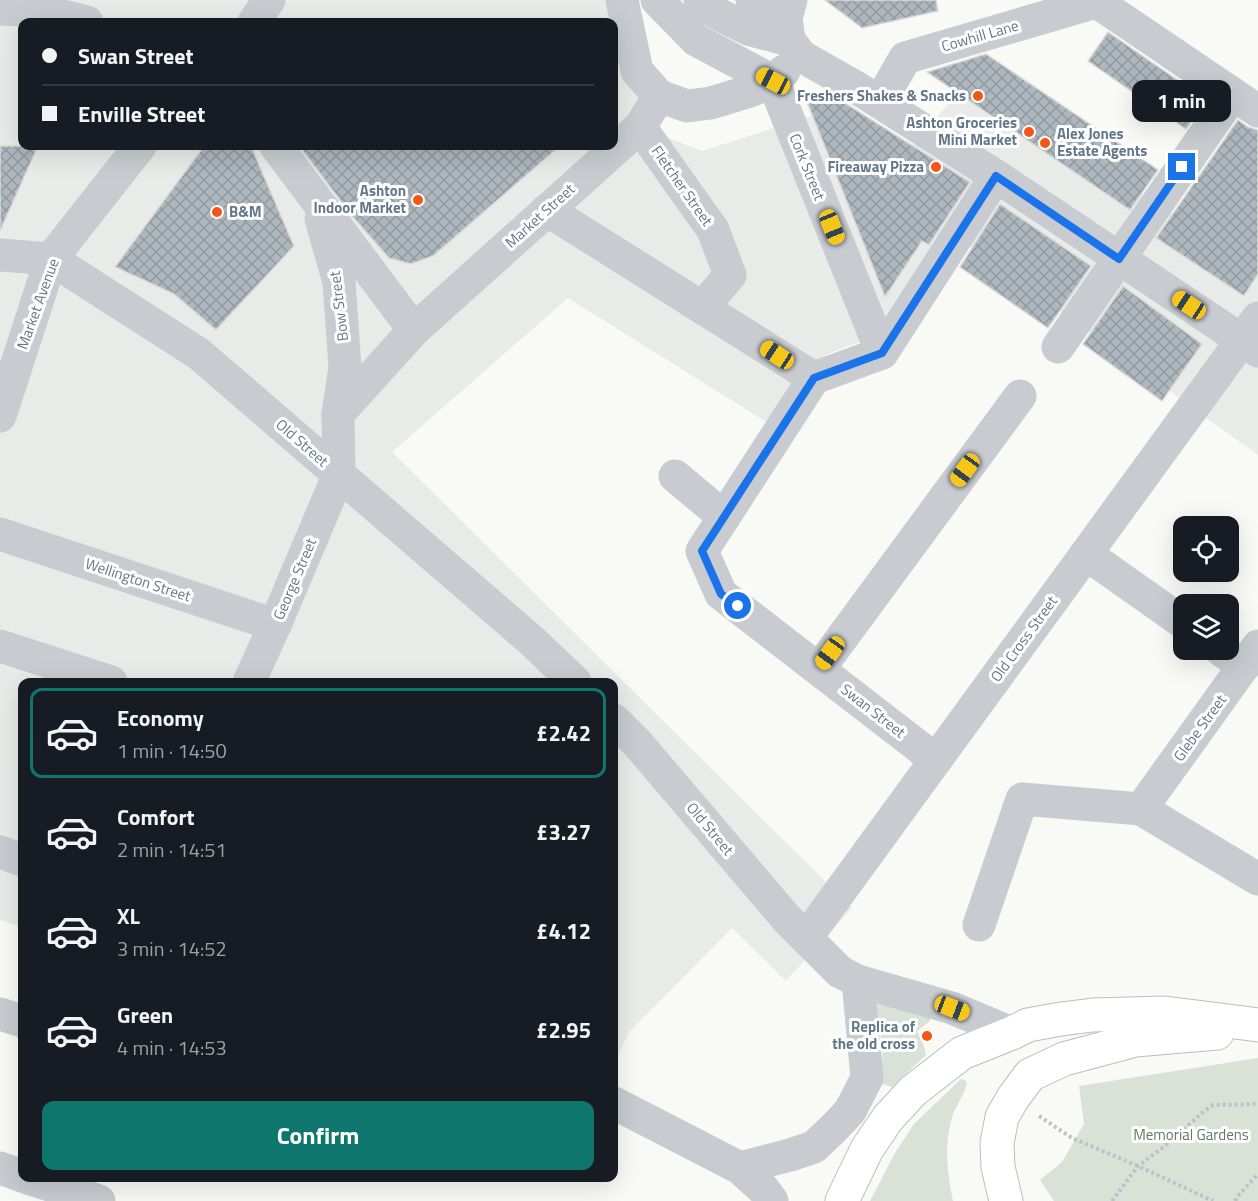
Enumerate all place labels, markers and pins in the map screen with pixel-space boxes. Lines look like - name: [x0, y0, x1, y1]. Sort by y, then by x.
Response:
- place label: Freshers Shakes & Snacks: [797, 84, 966, 107]
- marker: Freshers Shakes & Snacks: [971, 89, 985, 103]
- place label: Ashton Groceries Mini Market: [906, 111, 1018, 151]
- place label: Alex Jones Estate Agents: [1057, 122, 1147, 162]
- marker: Ashton Groceries Mini Market: [1022, 125, 1036, 139]
- marker: Alex Jones Estate Agents: [1038, 136, 1052, 150]
- place label: Fireaway Pizza: [827, 155, 924, 178]
- marker: Fireaway Pizza: [929, 160, 943, 174]
- place label: Ashton Indoor Market: [314, 179, 407, 219]
- marker: Ashton Indoor Market: [411, 193, 425, 207]
- place label: B&M: [229, 200, 262, 223]
- marker: B&M: [210, 205, 224, 219]
- place label: Replica of the old cross: [832, 1015, 916, 1055]
- marker: Replica of the old cross: [920, 1029, 934, 1043]

